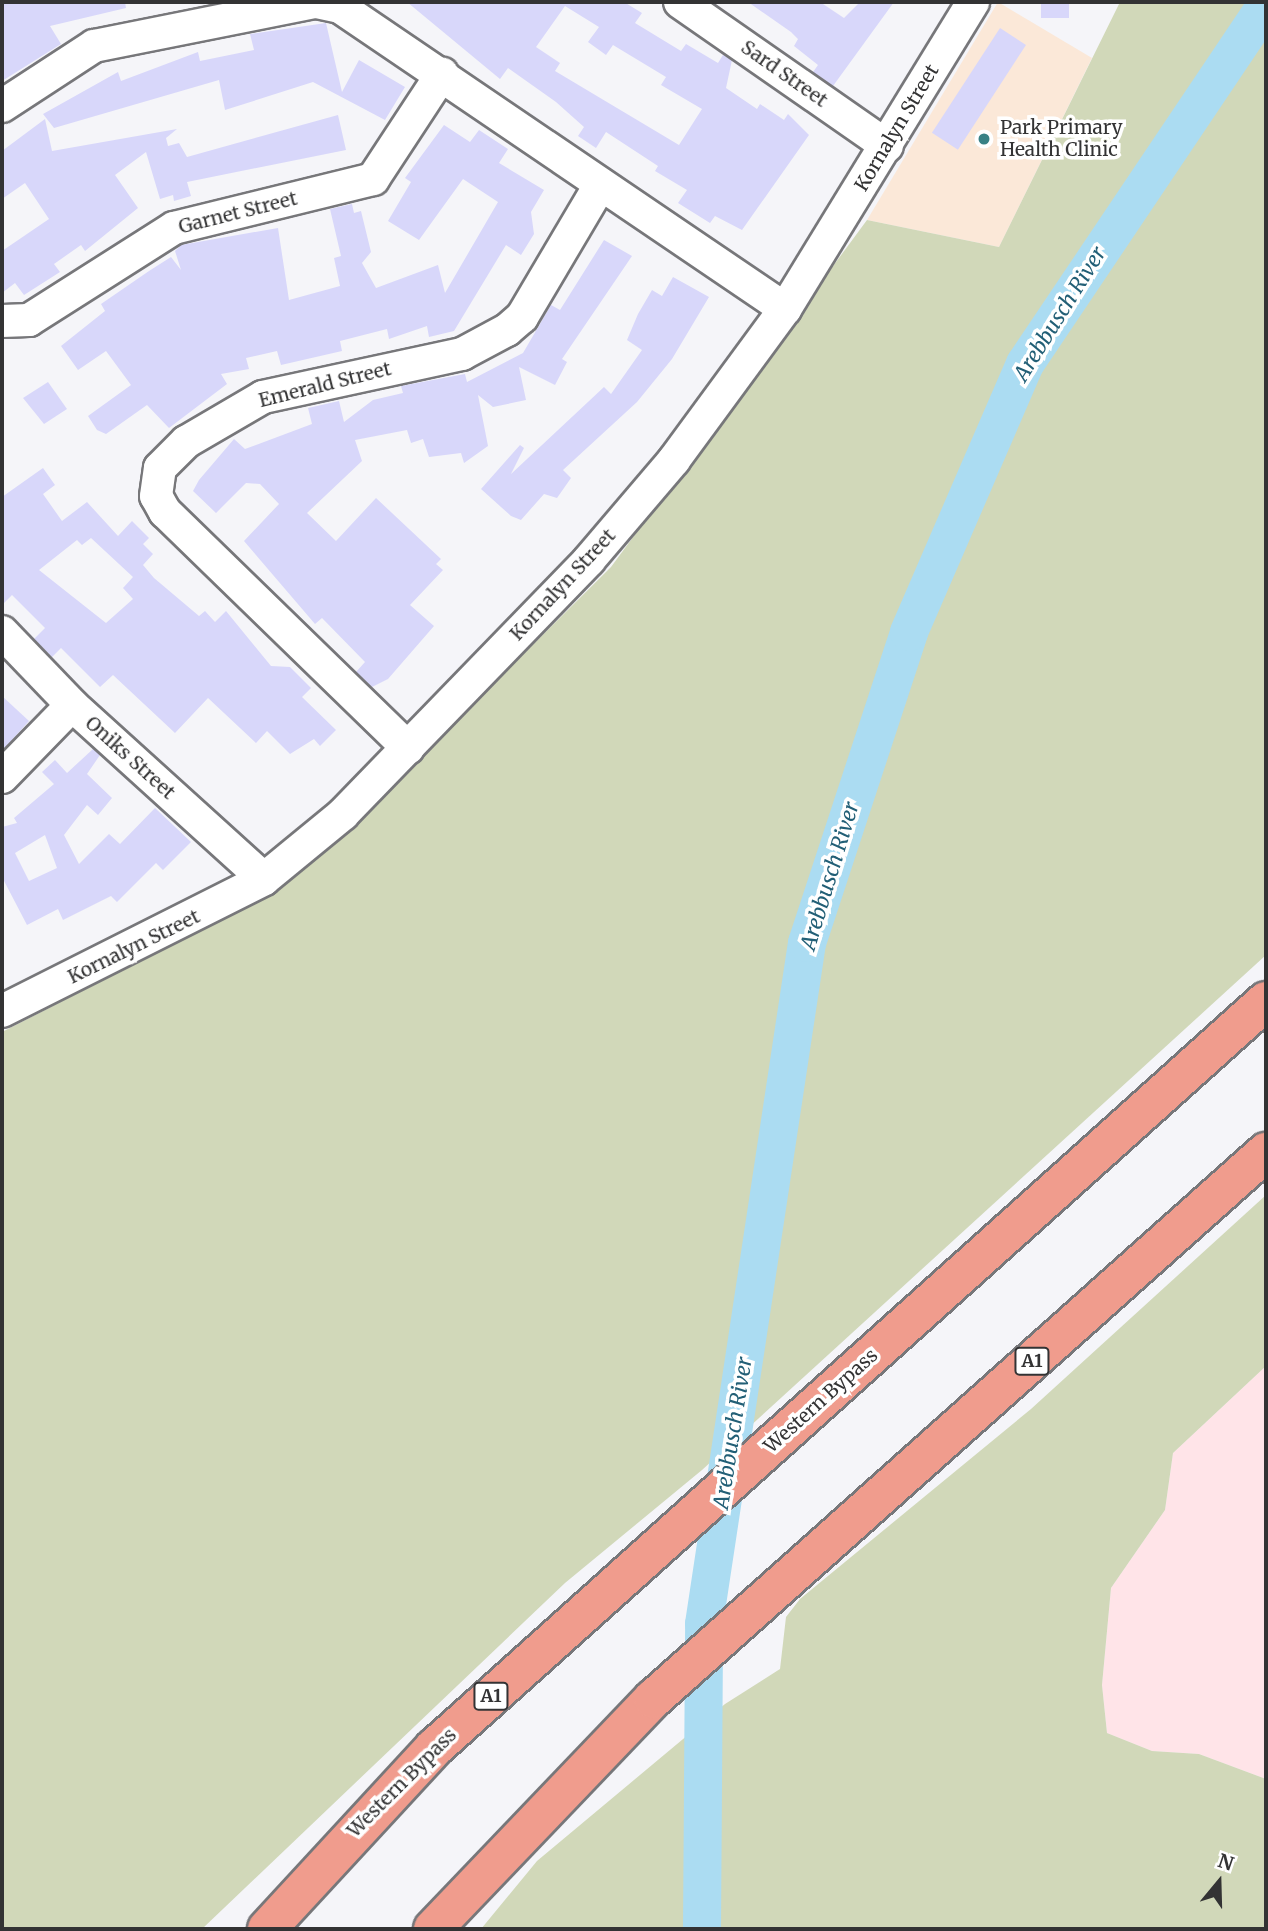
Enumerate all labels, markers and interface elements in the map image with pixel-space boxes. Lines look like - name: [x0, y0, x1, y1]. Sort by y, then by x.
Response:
- street label: Sard Street: [736, 36, 832, 112]
- street label: Kornalyn Street: [850, 60, 944, 196]
- place label: Park Primary Health Clinic: [1000, 117, 1123, 161]
- marker: Park Primary Health Clinic: [974, 129, 994, 149]
- street label: Garnet Street: [176, 187, 300, 239]
- water label: Arebbusch River: [1009, 242, 1111, 386]
- street label: Emerald Street: [256, 358, 394, 412]
- street label: Kornalyn Street: [506, 525, 620, 645]
- street label: Oniks Street: [80, 712, 180, 804]
- water label: Arebbusch River: [796, 799, 864, 953]
- street label: Kornalyn Street: [64, 905, 204, 989]
- street label: Western Bypass: [760, 1344, 882, 1458]
- road number: A1: [1013, 1346, 1051, 1376]
- water label: Arebbusch River: [709, 1355, 757, 1511]
- road number: A1: [472, 1681, 510, 1710]
- street label: Western Bypass: [343, 1724, 461, 1842]
- north arrow: [1184, 1847, 1254, 1917]
- text: N: [1215, 1848, 1237, 1876]

